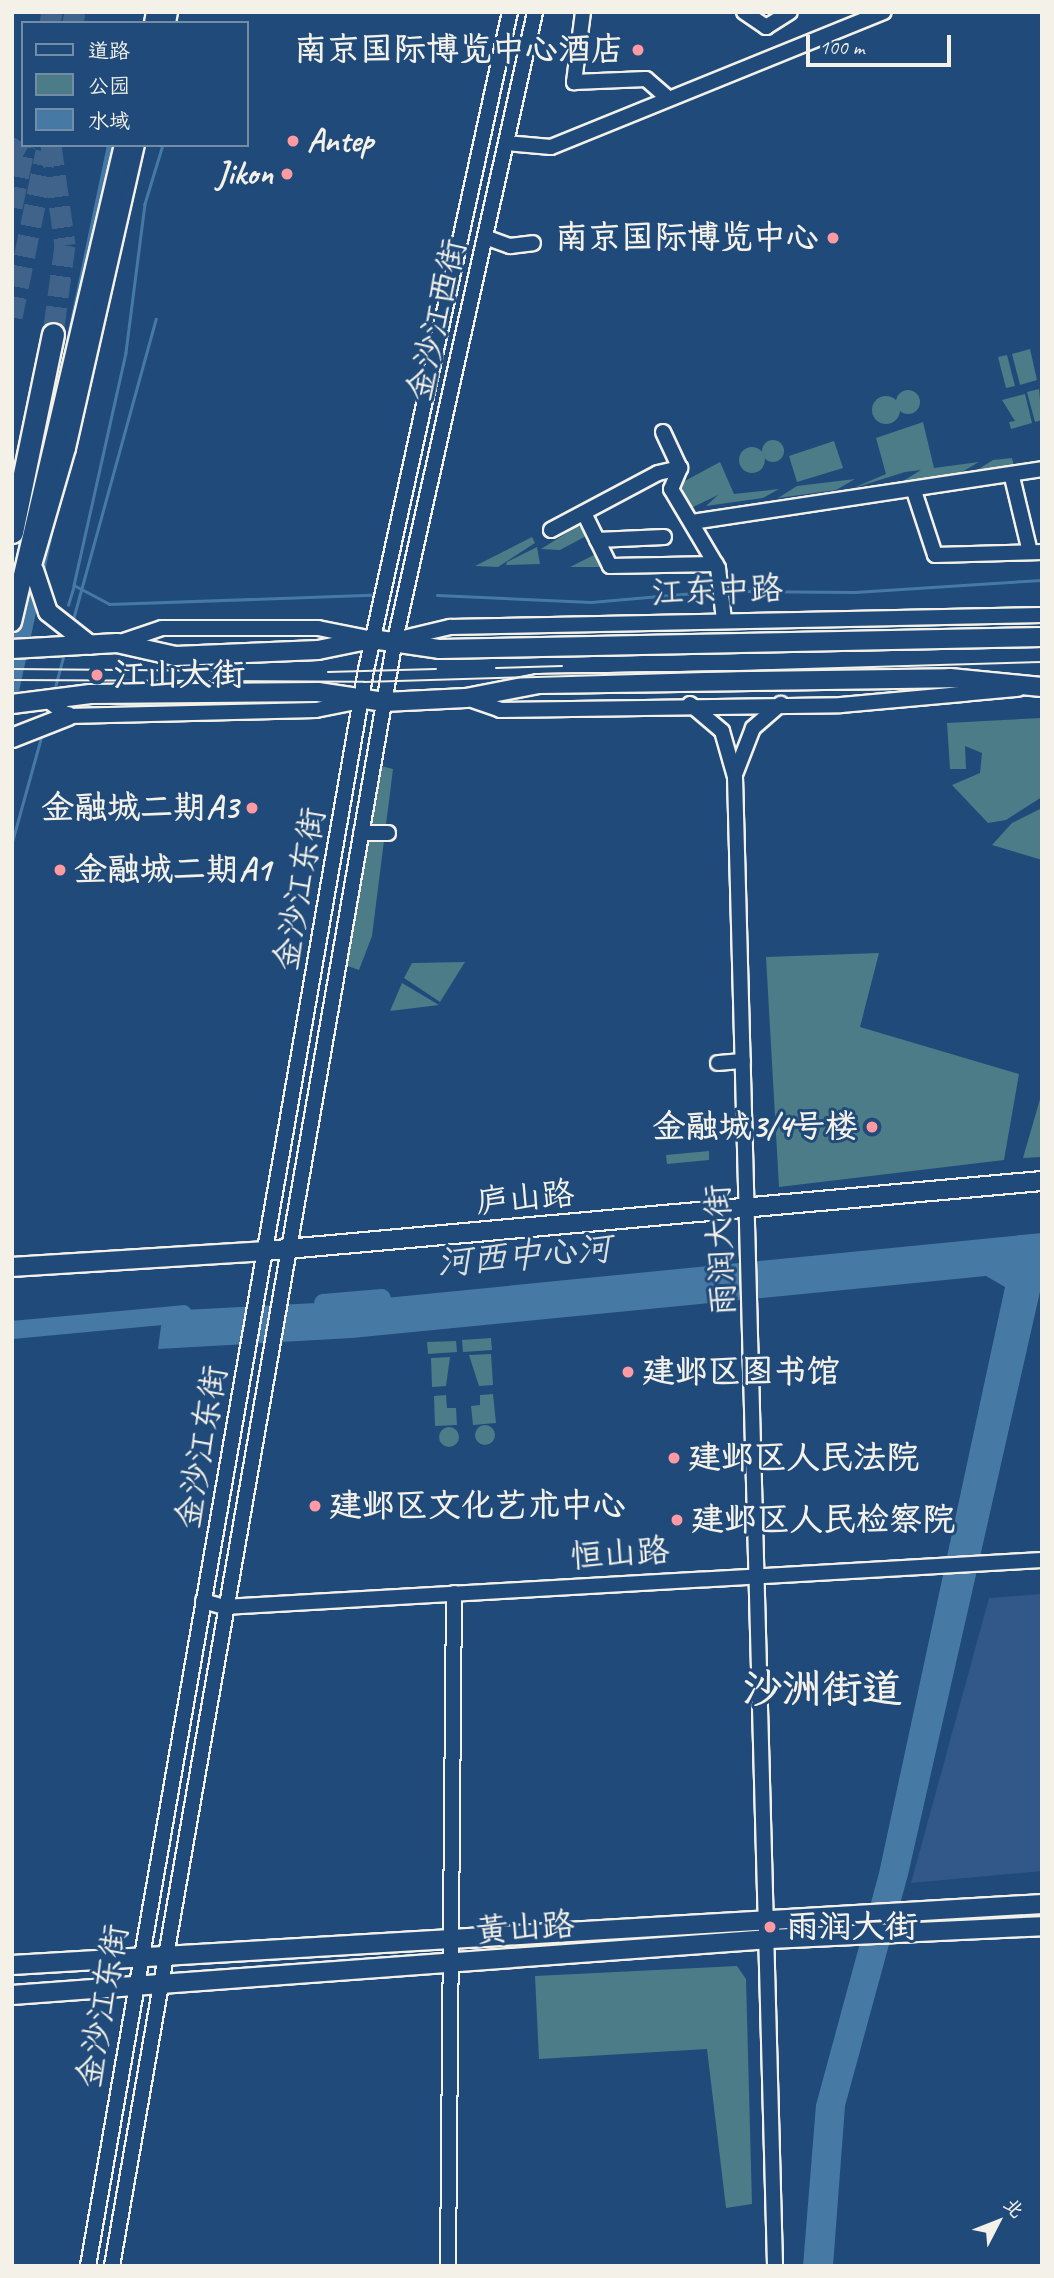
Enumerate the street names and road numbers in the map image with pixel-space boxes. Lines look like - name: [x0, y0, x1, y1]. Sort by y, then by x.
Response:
- street label: 金沙江西街: [399, 235, 475, 405]
- street label: 江东中路: [650, 569, 784, 613]
- street label: 金沙江东街: [266, 804, 334, 974]
- street label: 庐山路: [474, 1174, 576, 1222]
- street label: 雨润大街: [698, 1183, 744, 1317]
- street label: 金沙江东街: [168, 1362, 236, 1532]
- street label: 恒山路: [569, 1531, 671, 1577]
- street label: 黄山路: [474, 1905, 576, 1951]
- street label: 金沙江东街: [69, 1921, 137, 2091]

